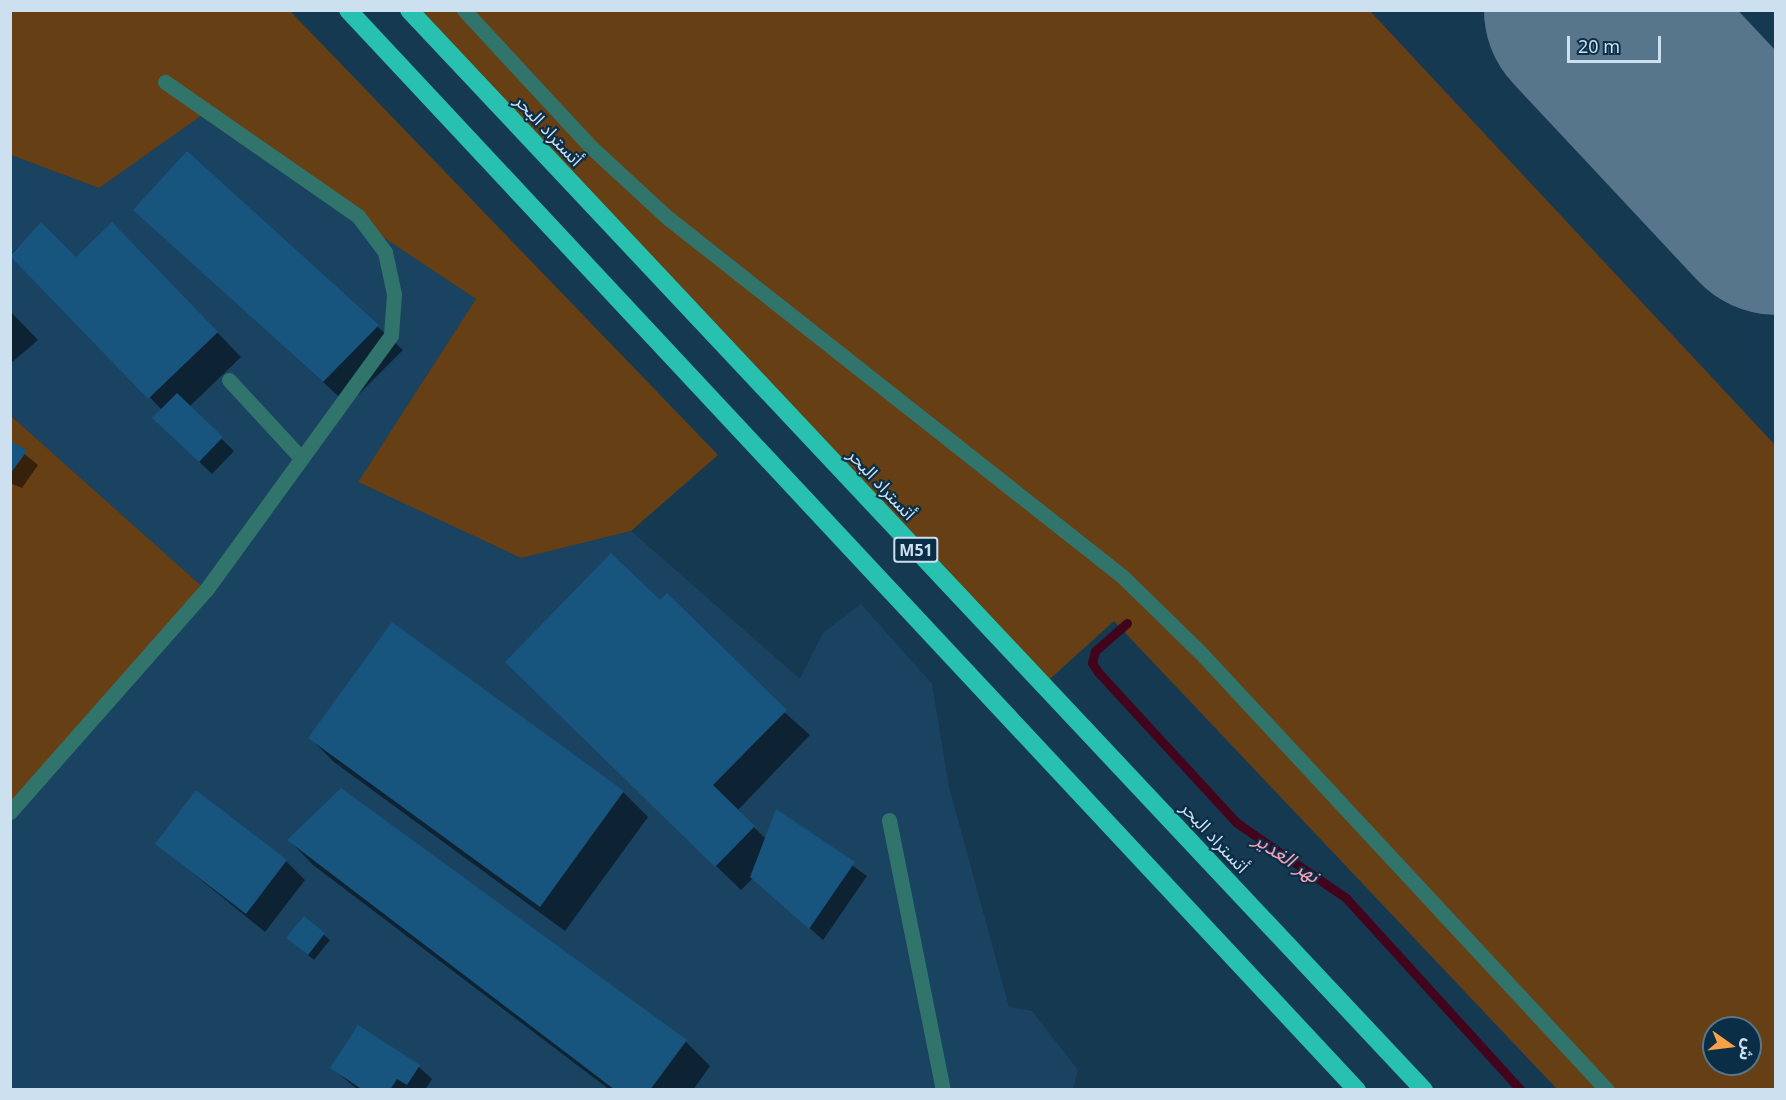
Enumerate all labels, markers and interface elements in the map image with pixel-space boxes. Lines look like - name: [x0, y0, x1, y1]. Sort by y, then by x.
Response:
- scale bar: [1570, 24, 1664, 62]
- text: 20 m: [1578, 34, 1620, 58]
- street label: أتستراد البحر: [511, 90, 587, 170]
- street label: أتستراد البحر: [844, 444, 920, 524]
- road number: M51: [892, 537, 940, 563]
- street label: أتستراد البحر: [1177, 797, 1253, 877]
- water label: نهر الغدير: [1250, 826, 1324, 888]
- north arrow: [1702, 1016, 1762, 1076]
- text: ش: [1734, 1037, 1761, 1063]

